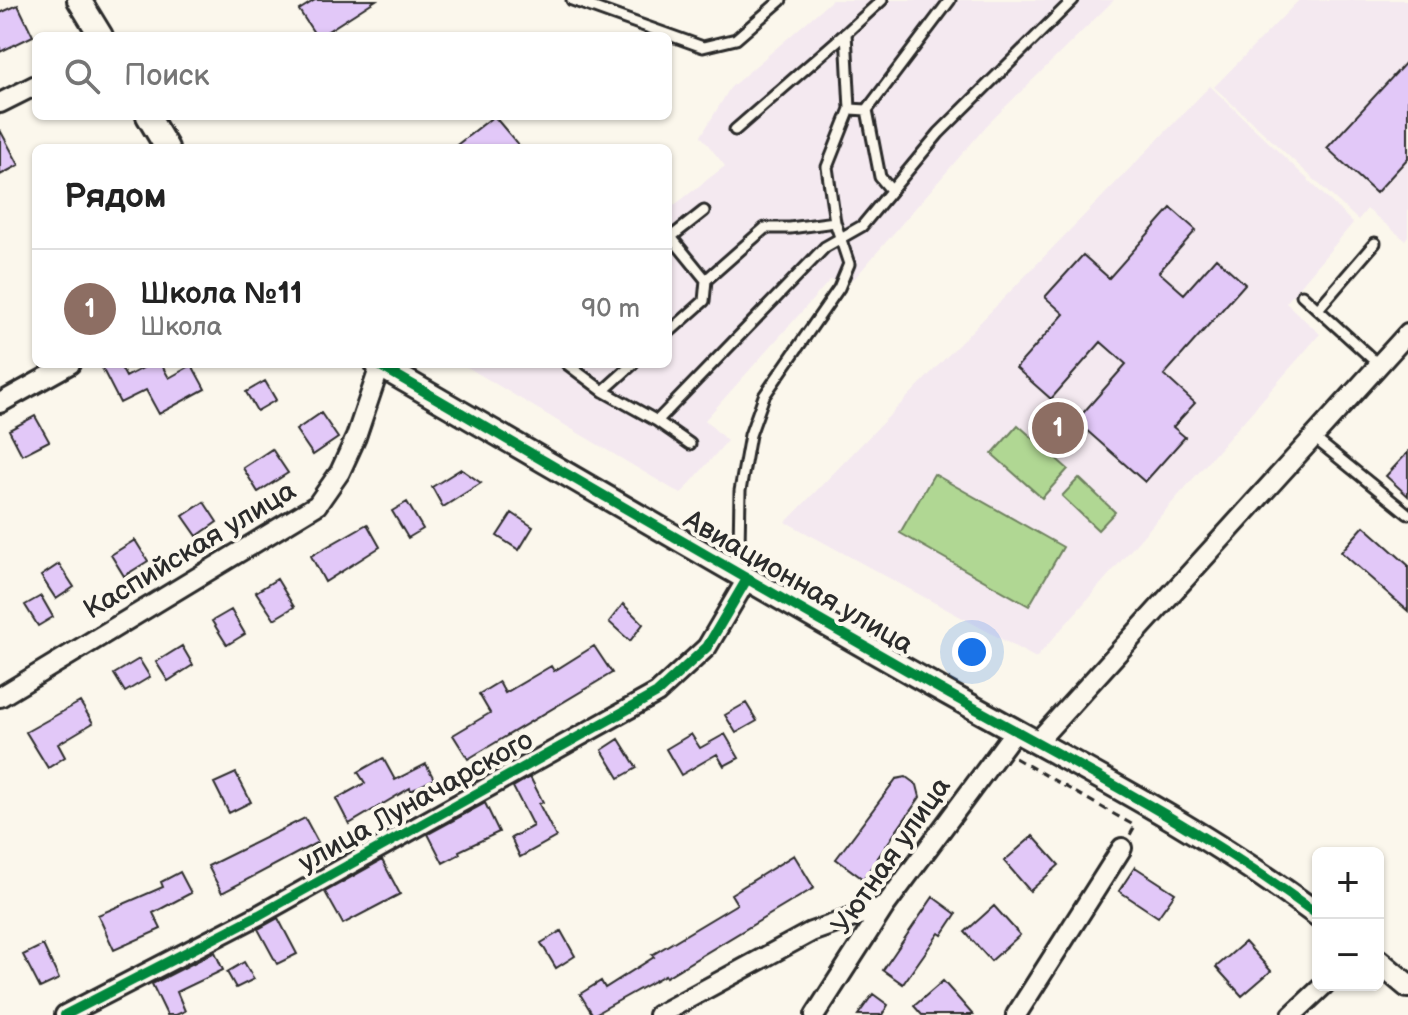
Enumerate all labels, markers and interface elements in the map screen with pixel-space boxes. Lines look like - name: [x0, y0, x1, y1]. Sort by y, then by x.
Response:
- search box: [32, 32, 672, 120]
- icon: search: [60, 54, 104, 98]
- text: Поиск: [124, 58, 210, 94]
- text: Рядом: [64, 176, 166, 217]
- text: Школа №11: [140, 276, 303, 312]
- text: 1: [85, 294, 95, 325]
- text: 90 m: [581, 294, 640, 325]
- text: Школа: [140, 312, 222, 343]
- pin: 1: [1032, 398, 1084, 458]
- street label: Каспийская улица: [78, 474, 302, 627]
- street label: Авиационная улица: [677, 503, 919, 662]
- your location: [952, 632, 992, 672]
- street label: улица Луначарского: [293, 723, 539, 879]
- street label: Уютная улица: [825, 770, 958, 941]
- map controls: [1312, 847, 1384, 991]
- button: +: [1312, 847, 1384, 919]
- button: −: [1312, 919, 1384, 991]

